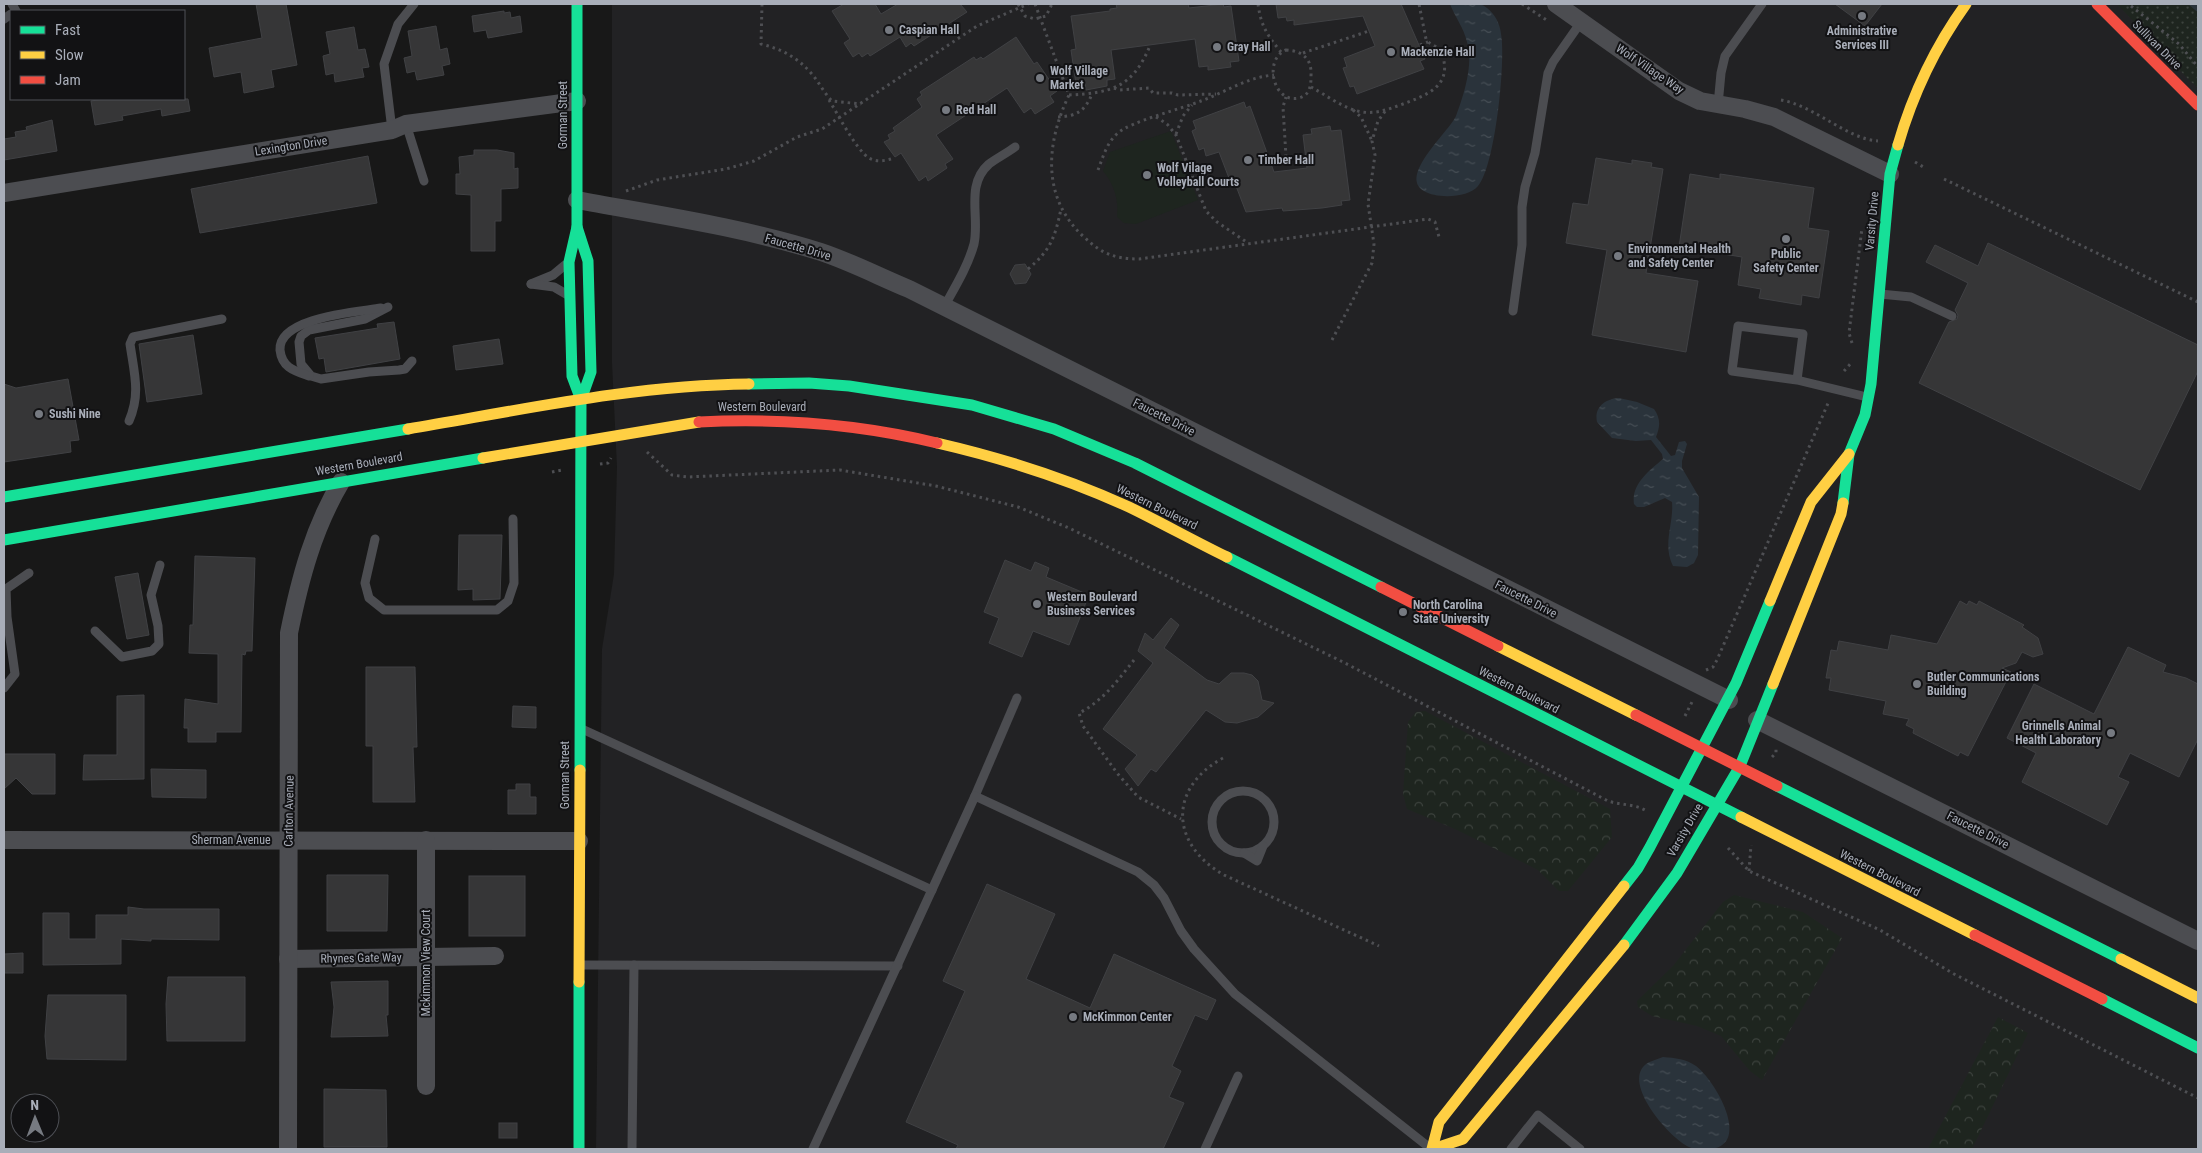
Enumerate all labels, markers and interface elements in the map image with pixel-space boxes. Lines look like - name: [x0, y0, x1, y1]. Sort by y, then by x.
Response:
- legend: [10, 10, 185, 100]
- marker: Administrative Services III: [1856, 10, 1868, 22]
- street label: Sullivan Drive: [2130, 18, 2185, 73]
- text: Fast: [55, 21, 80, 39]
- place label: Caspian Hall: [899, 23, 959, 37]
- marker: Caspian Hall: [883, 24, 895, 36]
- place label: Administrative Services III: [1827, 24, 1897, 52]
- place label: Gray Hall: [1227, 40, 1271, 54]
- marker: Gray Hall: [1211, 41, 1223, 53]
- street label: Wolf Village Way: [1613, 41, 1687, 97]
- place label: Mackenzie Hall: [1401, 45, 1475, 59]
- text: Slow: [55, 46, 84, 64]
- marker: Mackenzie Hall: [1385, 46, 1397, 58]
- place label: Wolf Village Market: [1050, 64, 1108, 92]
- text: Jam: [55, 71, 81, 89]
- marker: Wolf Village Market: [1034, 72, 1046, 84]
- street label: Gorman Street: [556, 80, 570, 149]
- place label: Red Hall: [956, 103, 996, 117]
- marker: Red Hall: [940, 104, 952, 116]
- street label: Lexington Drive: [254, 133, 329, 159]
- place label: Timber Hall: [1258, 153, 1314, 167]
- marker: Timber Hall: [1242, 154, 1254, 166]
- place label: Wolf Vilage Volleyball Courts: [1157, 161, 1240, 189]
- marker: Wolf Vilage Volleyball Courts: [1141, 169, 1153, 181]
- street label: Varsity Drive: [1862, 190, 1882, 251]
- street label: Faucette Drive: [764, 231, 833, 263]
- marker: Public Safety Center: [1780, 233, 1792, 245]
- place label: Environmental Health and Safety Center: [1628, 242, 1731, 270]
- place label: Public Safety Center: [1753, 247, 1819, 275]
- marker: Environmental Health and Safety Center: [1612, 250, 1624, 262]
- street label: Faucette Drive: [1131, 395, 1198, 439]
- street label: Western Boulevard: [718, 400, 806, 414]
- place label: Sushi Nine: [49, 407, 101, 421]
- marker: Sushi Nine: [33, 408, 45, 420]
- street label: Western Boulevard: [314, 449, 404, 479]
- street label: Western Boulevard: [1114, 481, 1200, 533]
- street label: Faucette Drive: [1493, 577, 1560, 621]
- place label: Western Boulevard Business Services: [1047, 590, 1137, 618]
- marker: Western Boulevard Business Services: [1031, 598, 1043, 610]
- place label: North Carolina State University: [1413, 598, 1490, 626]
- marker: North Carolina State University: [1397, 606, 1409, 618]
- street label: Western Boulevard: [1476, 664, 1562, 716]
- place label: Butler Communications Building: [1927, 670, 2040, 698]
- marker: Butler Communications Building: [1911, 678, 1923, 690]
- place label: Grinnells Animal Health Laboratory: [2015, 719, 2102, 747]
- marker: Grinnells Animal Health Laboratory: [2105, 727, 2117, 739]
- street label: Gorman Street: [558, 740, 572, 809]
- street label: Carlton Avenue: [281, 775, 297, 847]
- street label: Varsity Drive: [1664, 800, 1706, 859]
- street label: Faucette Drive: [1945, 808, 2012, 852]
- street label: Sherman Avenue: [191, 833, 271, 847]
- street label: Western Boulevard: [1837, 847, 1923, 899]
- street label: Mckimmon View Court: [419, 909, 433, 1017]
- street label: Rhynes Gate Way: [320, 950, 402, 966]
- place label: McKimmon Center: [1083, 1010, 1172, 1024]
- marker: McKimmon Center: [1067, 1011, 1079, 1023]
- north arrow: [10, 1093, 60, 1143]
- text: N: [30, 1097, 39, 1113]

